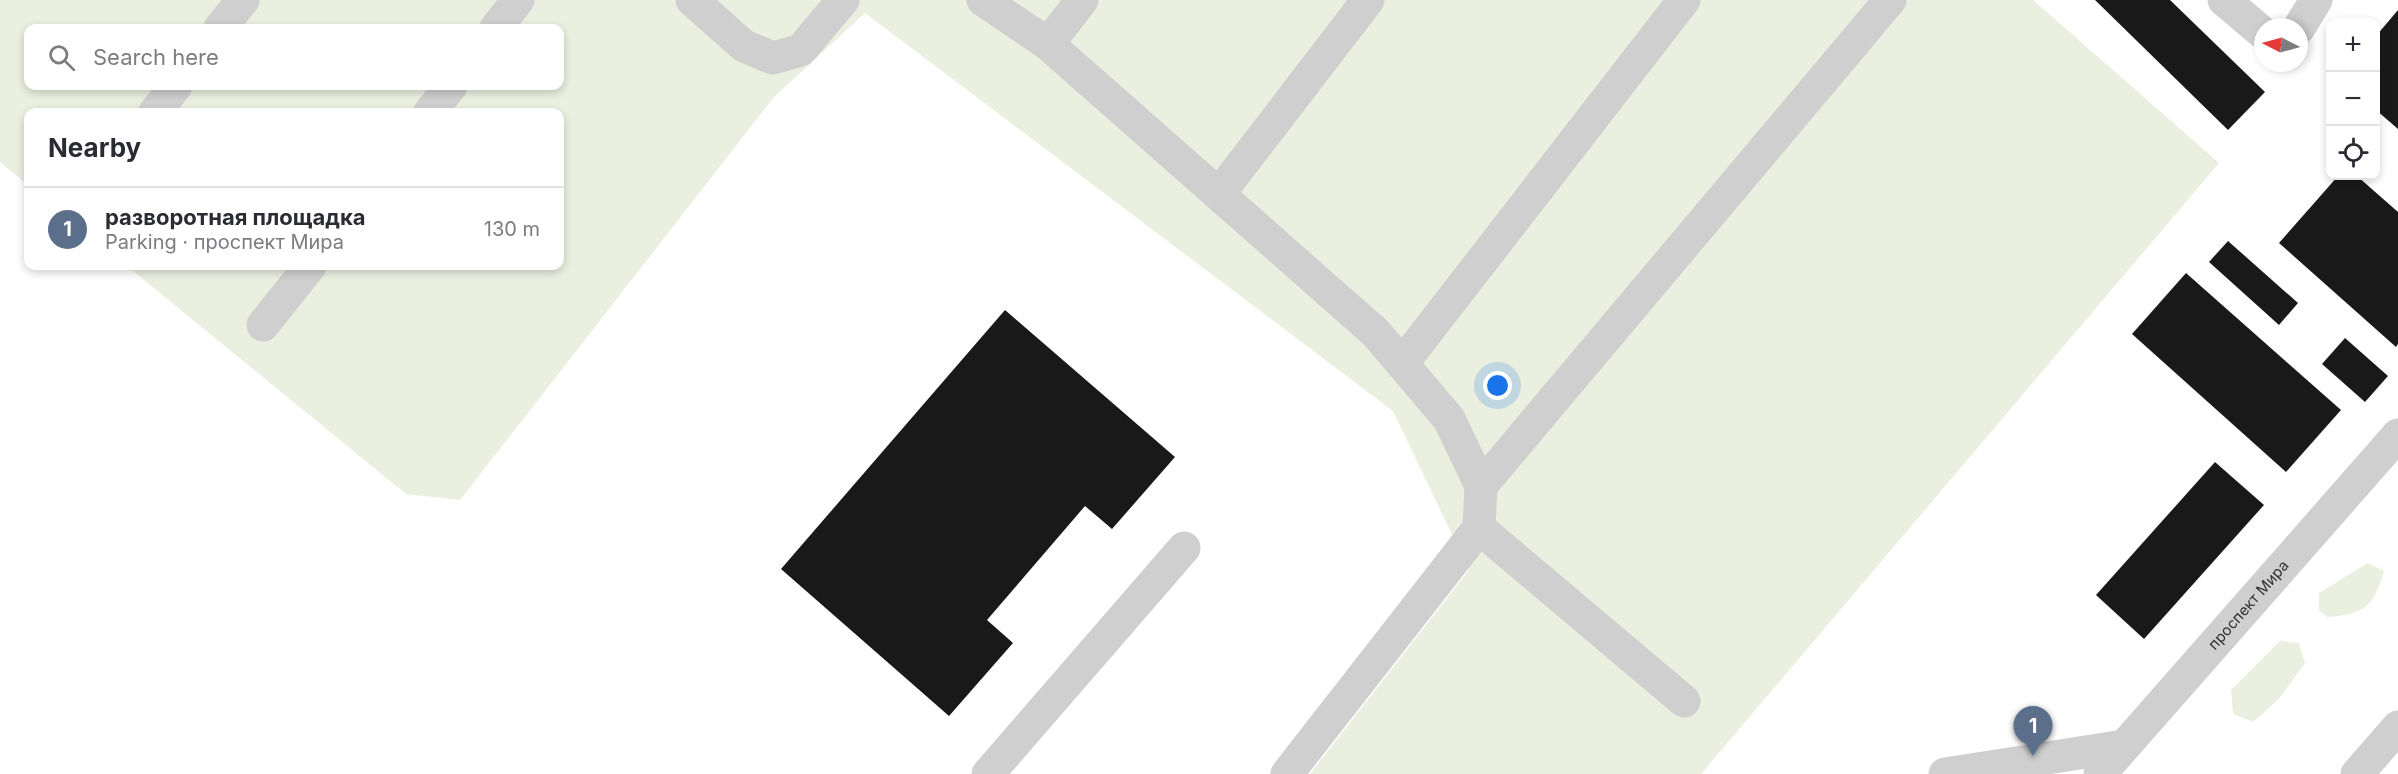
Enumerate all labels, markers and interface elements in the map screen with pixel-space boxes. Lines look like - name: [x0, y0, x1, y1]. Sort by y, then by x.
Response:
- north arrow: [2254, 18, 2308, 72]
- map controls: [2326, 18, 2380, 180]
- button: +: [2326, 18, 2380, 72]
- search box: [24, 24, 564, 90]
- icon: search: [45, 41, 78, 74]
- text: Search here: [93, 44, 219, 70]
- button: −: [2326, 72, 2380, 126]
- button: locate: [2326, 126, 2380, 180]
- text: Nearby: [48, 132, 141, 163]
- text: разворотная площадка: [105, 204, 366, 230]
- text: 1: [63, 217, 72, 241]
- text: 130 m: [484, 217, 540, 241]
- text: Parking · проспект Мира: [105, 230, 344, 254]
- your location: [1483, 371, 1512, 400]
- street label: проспект Мира: [2204, 556, 2293, 653]
- pin: 1: [2014, 706, 2052, 756]

